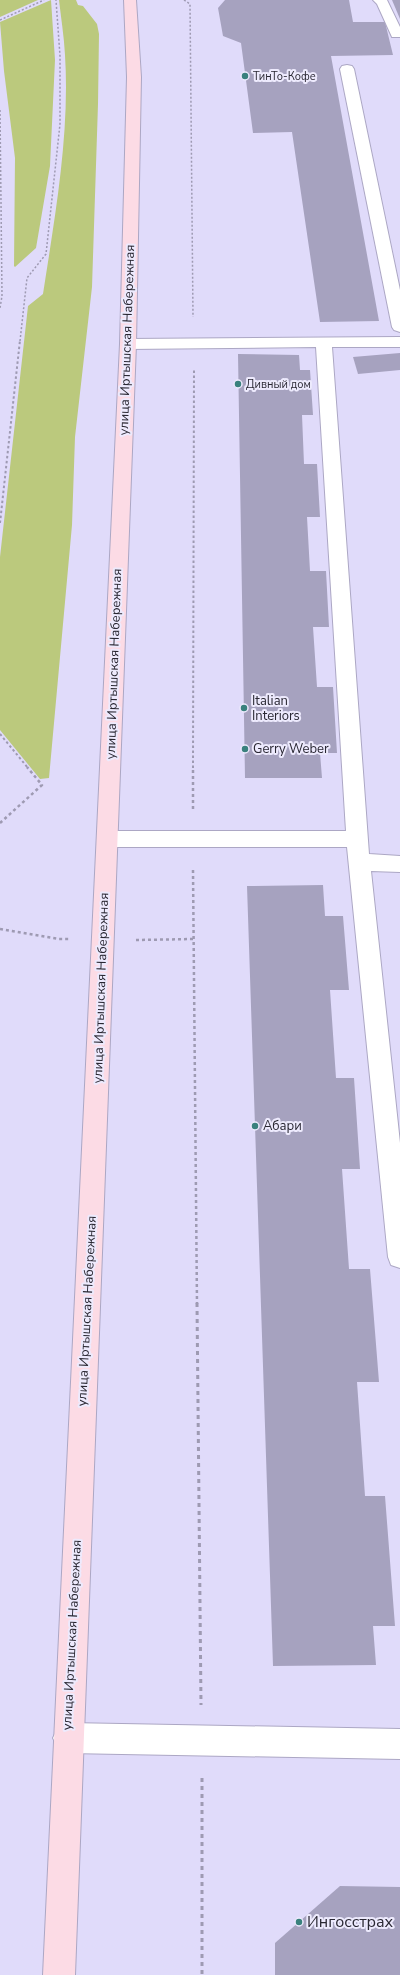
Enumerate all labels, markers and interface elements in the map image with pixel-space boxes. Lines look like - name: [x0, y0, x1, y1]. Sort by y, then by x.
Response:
- place label: ТинТо-Кофе: [253, 69, 316, 84]
- marker: ТинТо-Кофе: [240, 71, 250, 81]
- street label: улица Иртышская Набережная: [115, 244, 139, 436]
- place label: Дивный дом: [246, 377, 311, 392]
- marker: Дивный дом: [233, 379, 243, 389]
- street label: улица Иртышская Набережная: [102, 568, 126, 760]
- place label: Italian Interiors: [252, 692, 300, 725]
- marker: Italian Interiors: [239, 703, 249, 713]
- place label: Gerry Weber: [253, 740, 329, 758]
- marker: Gerry Weber: [240, 744, 250, 754]
- street label: улица Иртышская Набережная: [89, 892, 113, 1084]
- place label: Абари: [263, 1117, 302, 1135]
- marker: Абари: [250, 1121, 260, 1131]
- street label: улица Иртышская Набережная: [73, 1215, 101, 1407]
- street label: улица Иртышская Набережная: [58, 1539, 86, 1731]
- place label: Ингосстрах: [307, 1911, 394, 1933]
- marker: Ингосстрах: [294, 1917, 304, 1927]

